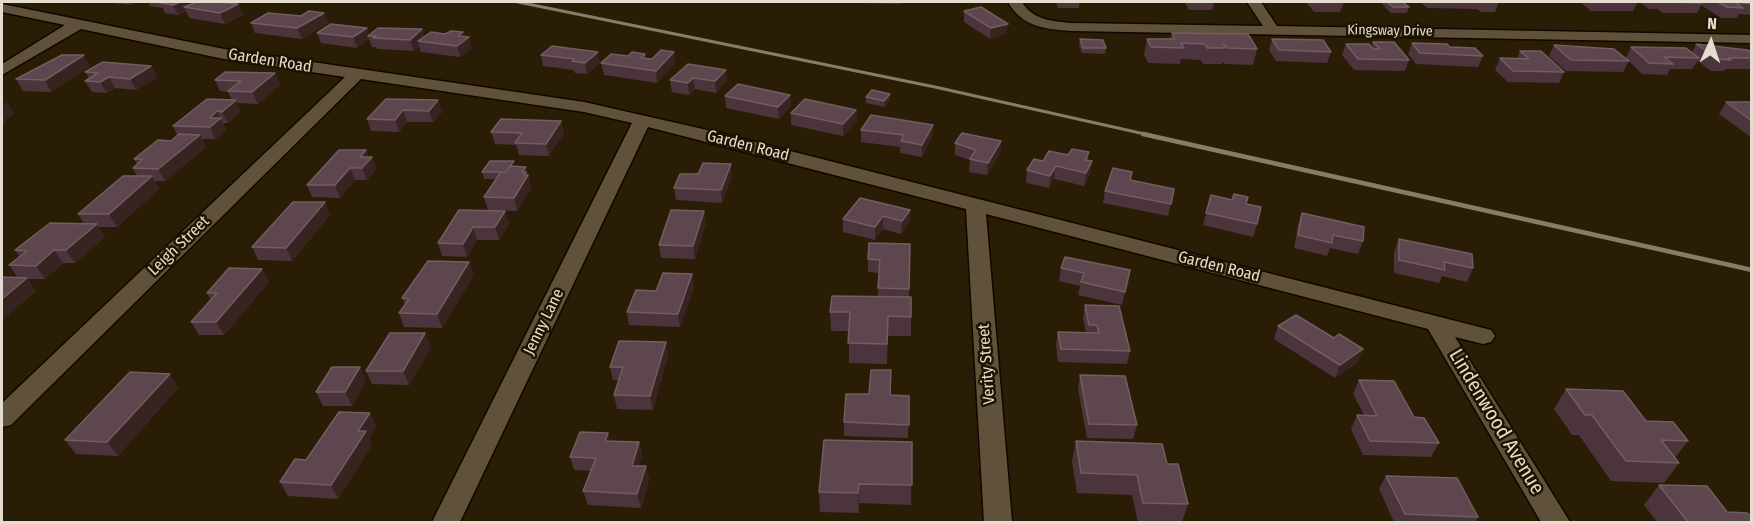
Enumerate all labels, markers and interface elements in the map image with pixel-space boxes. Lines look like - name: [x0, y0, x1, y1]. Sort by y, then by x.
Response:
- north arrow: [1681, 12, 1741, 72]
- text: N: [1707, 14, 1717, 33]
- street label: Kingsway Drive: [1347, 22, 1433, 40]
- street label: Garden Road: [227, 45, 313, 77]
- street label: Garden Road: [705, 127, 791, 165]
- street label: Leigh Street: [144, 212, 214, 280]
- street label: Garden Road: [1176, 248, 1262, 286]
- street label: Jenny Lane: [520, 286, 568, 358]
- street label: Verity Street: [975, 323, 999, 405]
- street label: Lindenwood Avenue: [1443, 345, 1549, 499]

